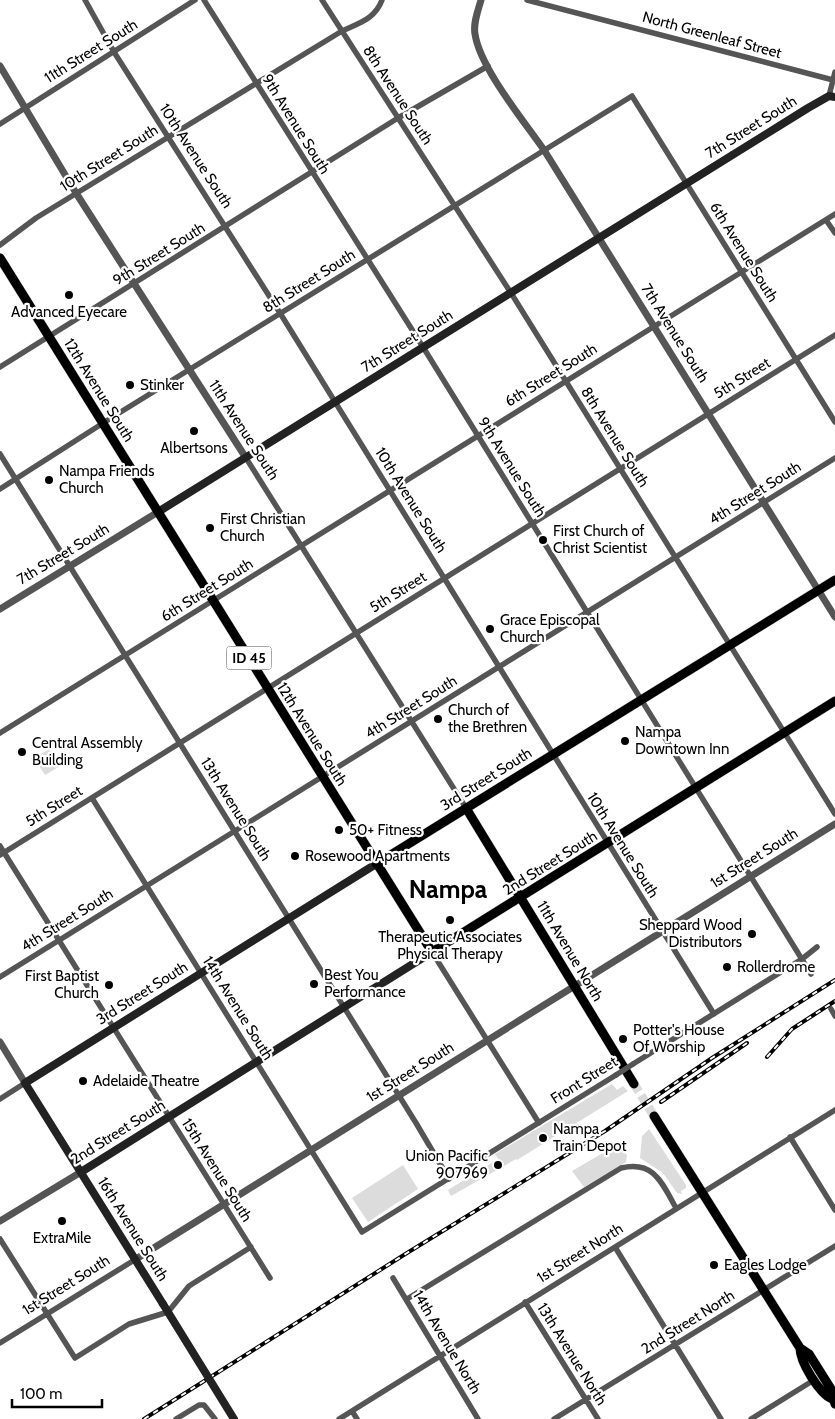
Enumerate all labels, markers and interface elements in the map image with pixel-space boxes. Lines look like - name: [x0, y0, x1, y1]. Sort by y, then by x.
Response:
- street label: North Greenleaf Street: [640, 8, 784, 62]
- street label: 11th Street South: [41, 15, 141, 87]
- street label: 8th Avenue South: [359, 42, 437, 148]
- street label: 9th Avenue South: [258, 71, 334, 177]
- street label: 7th Street South: [702, 92, 800, 162]
- street label: 10th Avenue South: [156, 100, 236, 212]
- street label: 10th Street South: [57, 121, 161, 195]
- street label: 6th Avenue South: [706, 199, 782, 305]
- street label: 9th Street South: [110, 219, 208, 289]
- street label: 8th Street South: [259, 245, 359, 317]
- street label: 7th Avenue South: [637, 280, 713, 386]
- marker: Advanced Eyecare: [63, 289, 75, 301]
- place label: Advanced Eyecare: [11, 303, 127, 321]
- street label: 7th Street South: [358, 306, 456, 376]
- street label: 12th Avenue South: [60, 335, 138, 445]
- street label: 6th Street South: [502, 340, 600, 410]
- street label: 5th Street: [710, 354, 774, 402]
- place label: Stinker: [140, 376, 184, 394]
- street label: 11th Avenue South: [205, 377, 283, 483]
- marker: Stinker: [124, 379, 136, 391]
- street label: 8th Avenue South: [577, 384, 653, 490]
- street label: 9th Avenue South: [474, 414, 550, 520]
- marker: Albertsons: [188, 425, 200, 437]
- place label: Albertsons: [160, 439, 228, 457]
- street label: 10th Avenue South: [371, 444, 451, 556]
- street label: 4th Street South: [706, 457, 804, 529]
- place label: Nampa Friends Church: [59, 462, 154, 497]
- marker: Nampa Friends Church: [43, 474, 55, 486]
- place label: First Christian Church: [220, 510, 306, 545]
- street label: 7th Street South: [14, 519, 112, 589]
- marker: First Christian Church: [204, 522, 216, 534]
- place label: First Church of Christ Scientist: [553, 522, 647, 557]
- marker: First Church of Christ Scientist: [537, 534, 549, 546]
- street label: 6th Street South: [158, 555, 256, 625]
- street label: 5th Street: [366, 568, 430, 616]
- place label: Grace Episcopal Church: [500, 611, 600, 646]
- marker: Grace Episcopal Church: [484, 623, 496, 635]
- road number: ID 45: [226, 646, 272, 670]
- street label: 4th Street South: [362, 671, 460, 743]
- street label: 12th Avenue South: [273, 679, 351, 789]
- place label: Church of the Brethren: [448, 701, 527, 736]
- marker: Church of the Brethren: [432, 713, 444, 725]
- place label: Nampa Downtown Inn: [635, 723, 729, 758]
- place label: Central Assembly Building: [32, 734, 143, 769]
- marker: Nampa Downtown Inn: [619, 735, 631, 747]
- street label: 3rd Street South: [437, 744, 535, 814]
- marker: Central Assembly Building: [16, 746, 28, 758]
- street label: 13th Avenue South: [197, 754, 275, 864]
- street label: 5th Street: [22, 782, 86, 830]
- street label: 10th Avenue South: [583, 789, 663, 901]
- place label: 50+ Fitness: [349, 821, 422, 839]
- marker: 50+ Fitness: [333, 824, 345, 836]
- street label: 1st Street South: [707, 824, 801, 892]
- street label: 2nd Street South: [499, 827, 601, 899]
- place label: Rosewood Apartments: [305, 847, 450, 865]
- marker: Rosewood Apartments: [289, 850, 301, 862]
- district label: Nampa: [409, 874, 488, 904]
- street label: 4th Street South: [18, 884, 116, 956]
- street label: 11th Avenue North: [533, 898, 607, 1004]
- marker: Therapeutic Associates Physical Therapy: [444, 914, 456, 926]
- place label: Sheppard Wood Distributors: [639, 916, 742, 951]
- place label: Therapeutic Associates Physical Therapy: [378, 928, 522, 963]
- marker: Sheppard Wood Distributors: [746, 928, 758, 940]
- street label: 14th Avenue South: [199, 953, 277, 1063]
- street label: 3rd Street South: [93, 958, 191, 1028]
- place label: Rollerdrome: [737, 958, 816, 976]
- marker: Rollerdrome: [721, 961, 733, 973]
- place label: Best You Performance: [324, 966, 406, 1001]
- place label: First Baptist Church: [25, 967, 99, 1002]
- marker: Best You Performance: [308, 978, 320, 990]
- marker: First Baptist Church: [103, 979, 115, 991]
- place label: Potter's House Of Worship: [633, 1021, 725, 1056]
- marker: Potter's House Of Worship: [617, 1033, 629, 1045]
- street label: 1st Street South: [363, 1038, 457, 1106]
- street label: Front Street: [547, 1052, 621, 1108]
- place label: Adelaide Theatre: [93, 1072, 200, 1090]
- marker: Adelaide Theatre: [77, 1075, 89, 1087]
- street label: 2nd Street South: [67, 1096, 169, 1168]
- street label: 15th Avenue South: [178, 1115, 256, 1225]
- place label: Nampa Train Depot: [553, 1120, 627, 1155]
- marker: Nampa Train Depot: [537, 1132, 549, 1144]
- place label: Union Pacific 907969: [405, 1147, 488, 1182]
- marker: Union Pacific 907969: [492, 1159, 504, 1171]
- street label: 16th Avenue South: [94, 1174, 172, 1284]
- marker: ExtraMile: [56, 1215, 68, 1227]
- street label: 1st Street North: [534, 1219, 626, 1287]
- place label: ExtraMile: [33, 1229, 92, 1247]
- street label: 1st Street South: [19, 1251, 113, 1319]
- place label: Eagles Lodge: [724, 1256, 807, 1274]
- marker: Eagles Lodge: [708, 1259, 720, 1271]
- street label: 2nd Street North: [638, 1286, 738, 1358]
- street label: 14th Avenue North: [409, 1287, 485, 1397]
- street label: 13th Avenue North: [533, 1300, 611, 1408]
- scale bar: [12, 1376, 102, 1408]
- text: 100 m: [20, 1385, 62, 1403]

